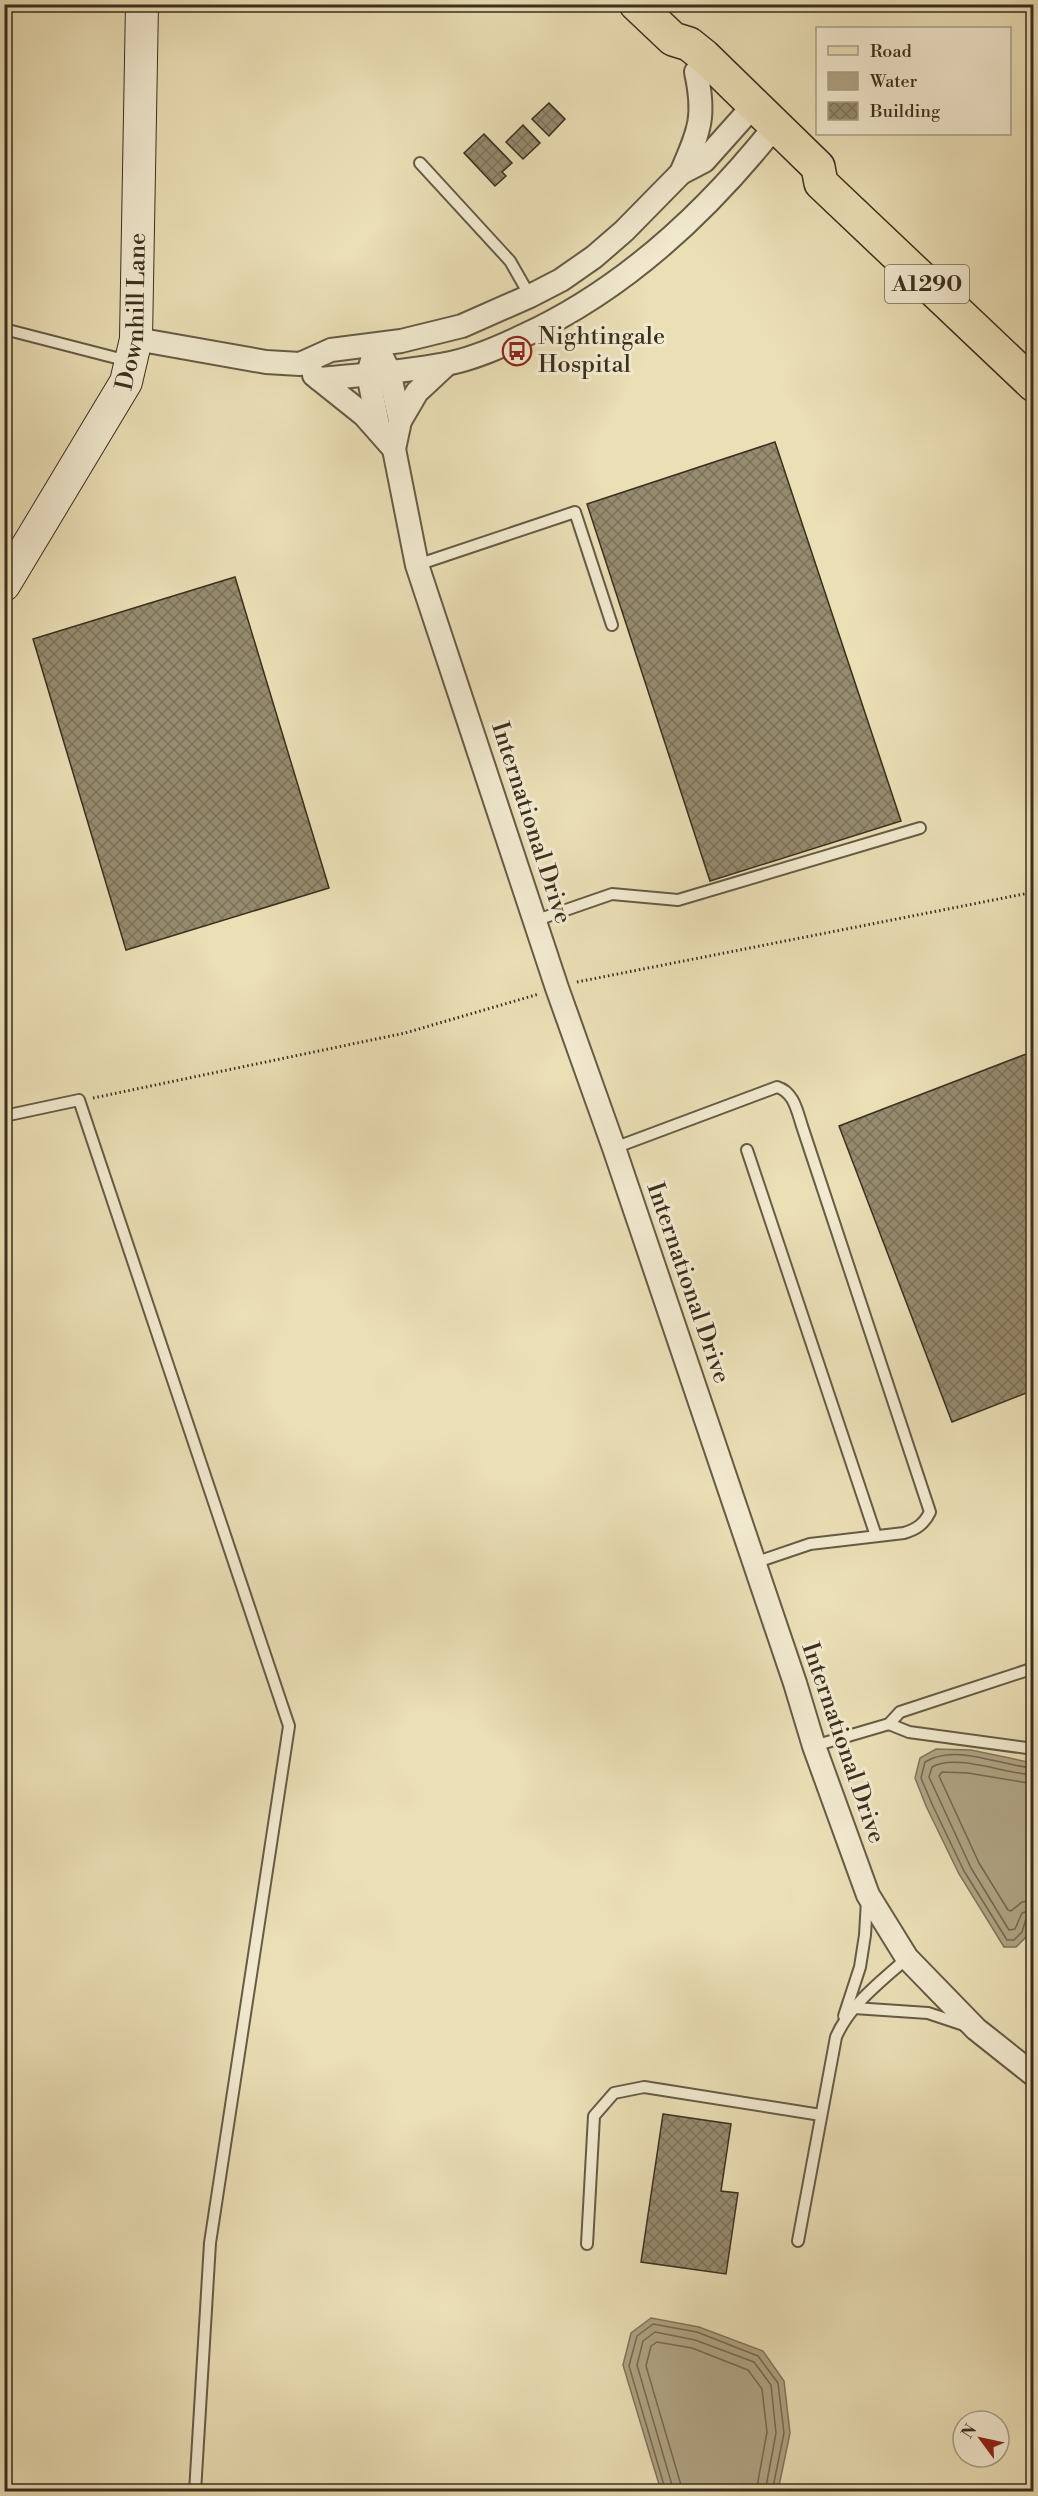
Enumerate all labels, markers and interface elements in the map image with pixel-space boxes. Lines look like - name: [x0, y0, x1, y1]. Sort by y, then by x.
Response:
- legend: [816, 27, 1011, 135]
- text: Road: [870, 40, 913, 63]
- text: Water: [869, 70, 918, 93]
- text: Building: [869, 100, 941, 123]
- street label: Downhill Lane: [110, 233, 153, 393]
- road number: A1290: [885, 265, 969, 303]
- place label: Nightingale Hospital: [538, 322, 665, 380]
- bus stop icon: Nightingale Hospital: [501, 335, 533, 367]
- street label: International Drive: [484, 718, 578, 928]
- street label: International Drive: [640, 1179, 736, 1387]
- street label: International Drive: [795, 1639, 891, 1847]
- north arrow: [951, 2409, 1011, 2469]
- text: N: [957, 2420, 981, 2442]

